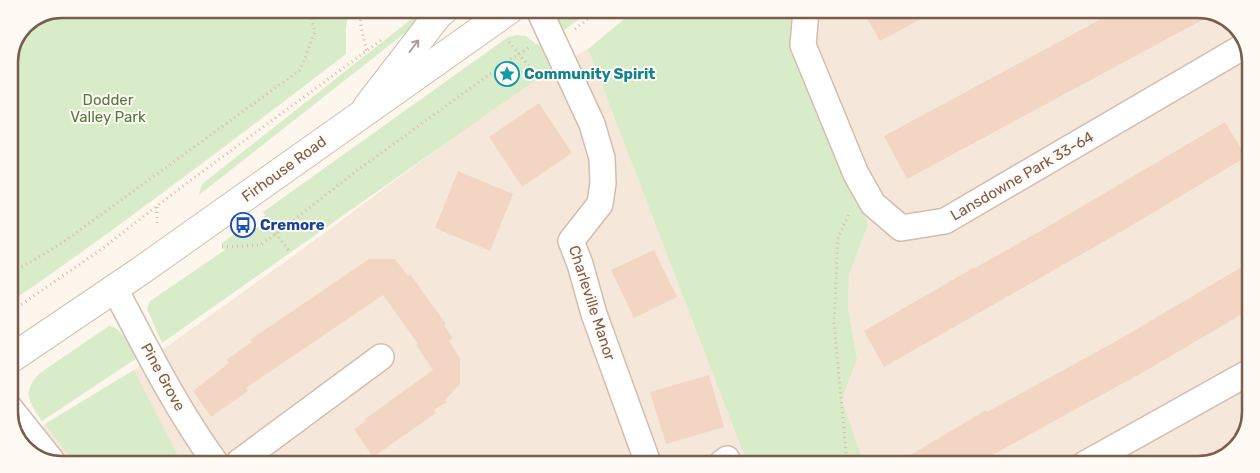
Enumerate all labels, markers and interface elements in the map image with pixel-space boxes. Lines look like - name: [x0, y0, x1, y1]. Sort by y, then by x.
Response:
- one-way arrow: [409, 39, 419, 53]
- place icon: Community Spirit: [494, 61, 520, 87]
- place label: Community Spirit: [524, 65, 655, 83]
- park label: Dodder Valley Park: [70, 91, 146, 126]
- street label: Lansdowne Park 33-64: [947, 128, 1097, 224]
- street label: Firhouse Road: [238, 132, 330, 206]
- bus stop icon: Cremore: [230, 212, 256, 238]
- place label: Cremore: [260, 216, 325, 234]
- street label: Charleville Manor: [565, 243, 619, 363]
- street label: Pine Grove: [137, 340, 189, 414]

